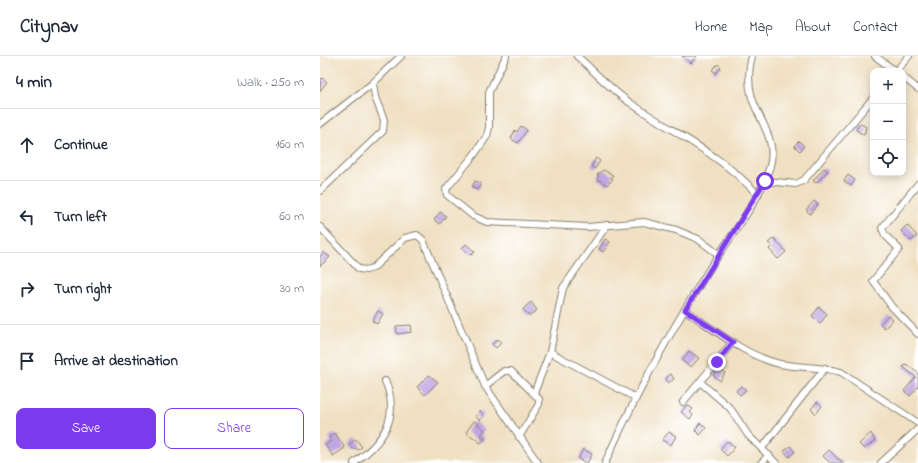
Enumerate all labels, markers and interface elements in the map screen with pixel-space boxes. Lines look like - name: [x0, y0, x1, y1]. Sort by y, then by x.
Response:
- text: Citynav: [20, 14, 78, 41]
- text: Home: [695, 17, 727, 38]
- text: Map: [749, 17, 773, 38]
- text: About: [795, 17, 831, 38]
- text: Contact: [853, 17, 898, 38]
- map controls: [870, 68, 906, 176]
- button: +: [870, 68, 906, 104]
- text: 4 min: [16, 70, 52, 95]
- text: Walk · 250 m: [237, 73, 304, 92]
- button: −: [870, 104, 906, 140]
- icon: ahead: [16, 134, 38, 156]
- text: Continue: [54, 134, 108, 156]
- text: 160 m: [275, 135, 304, 154]
- button: locate: [870, 140, 906, 176]
- route start: [756, 172, 774, 190]
- icon: left: [16, 206, 38, 228]
- text: Turn left: [54, 206, 107, 228]
- text: 60 m: [279, 207, 304, 226]
- icon: right: [16, 278, 38, 300]
- text: Turn right: [54, 278, 112, 300]
- text: 30 m: [280, 279, 304, 298]
- icon: arrive: [16, 350, 38, 372]
- text: Arrive at destination: [54, 350, 178, 372]
- route end: [708, 353, 726, 371]
- button: Save: [16, 408, 156, 449]
- button: Share: [164, 408, 304, 449]

